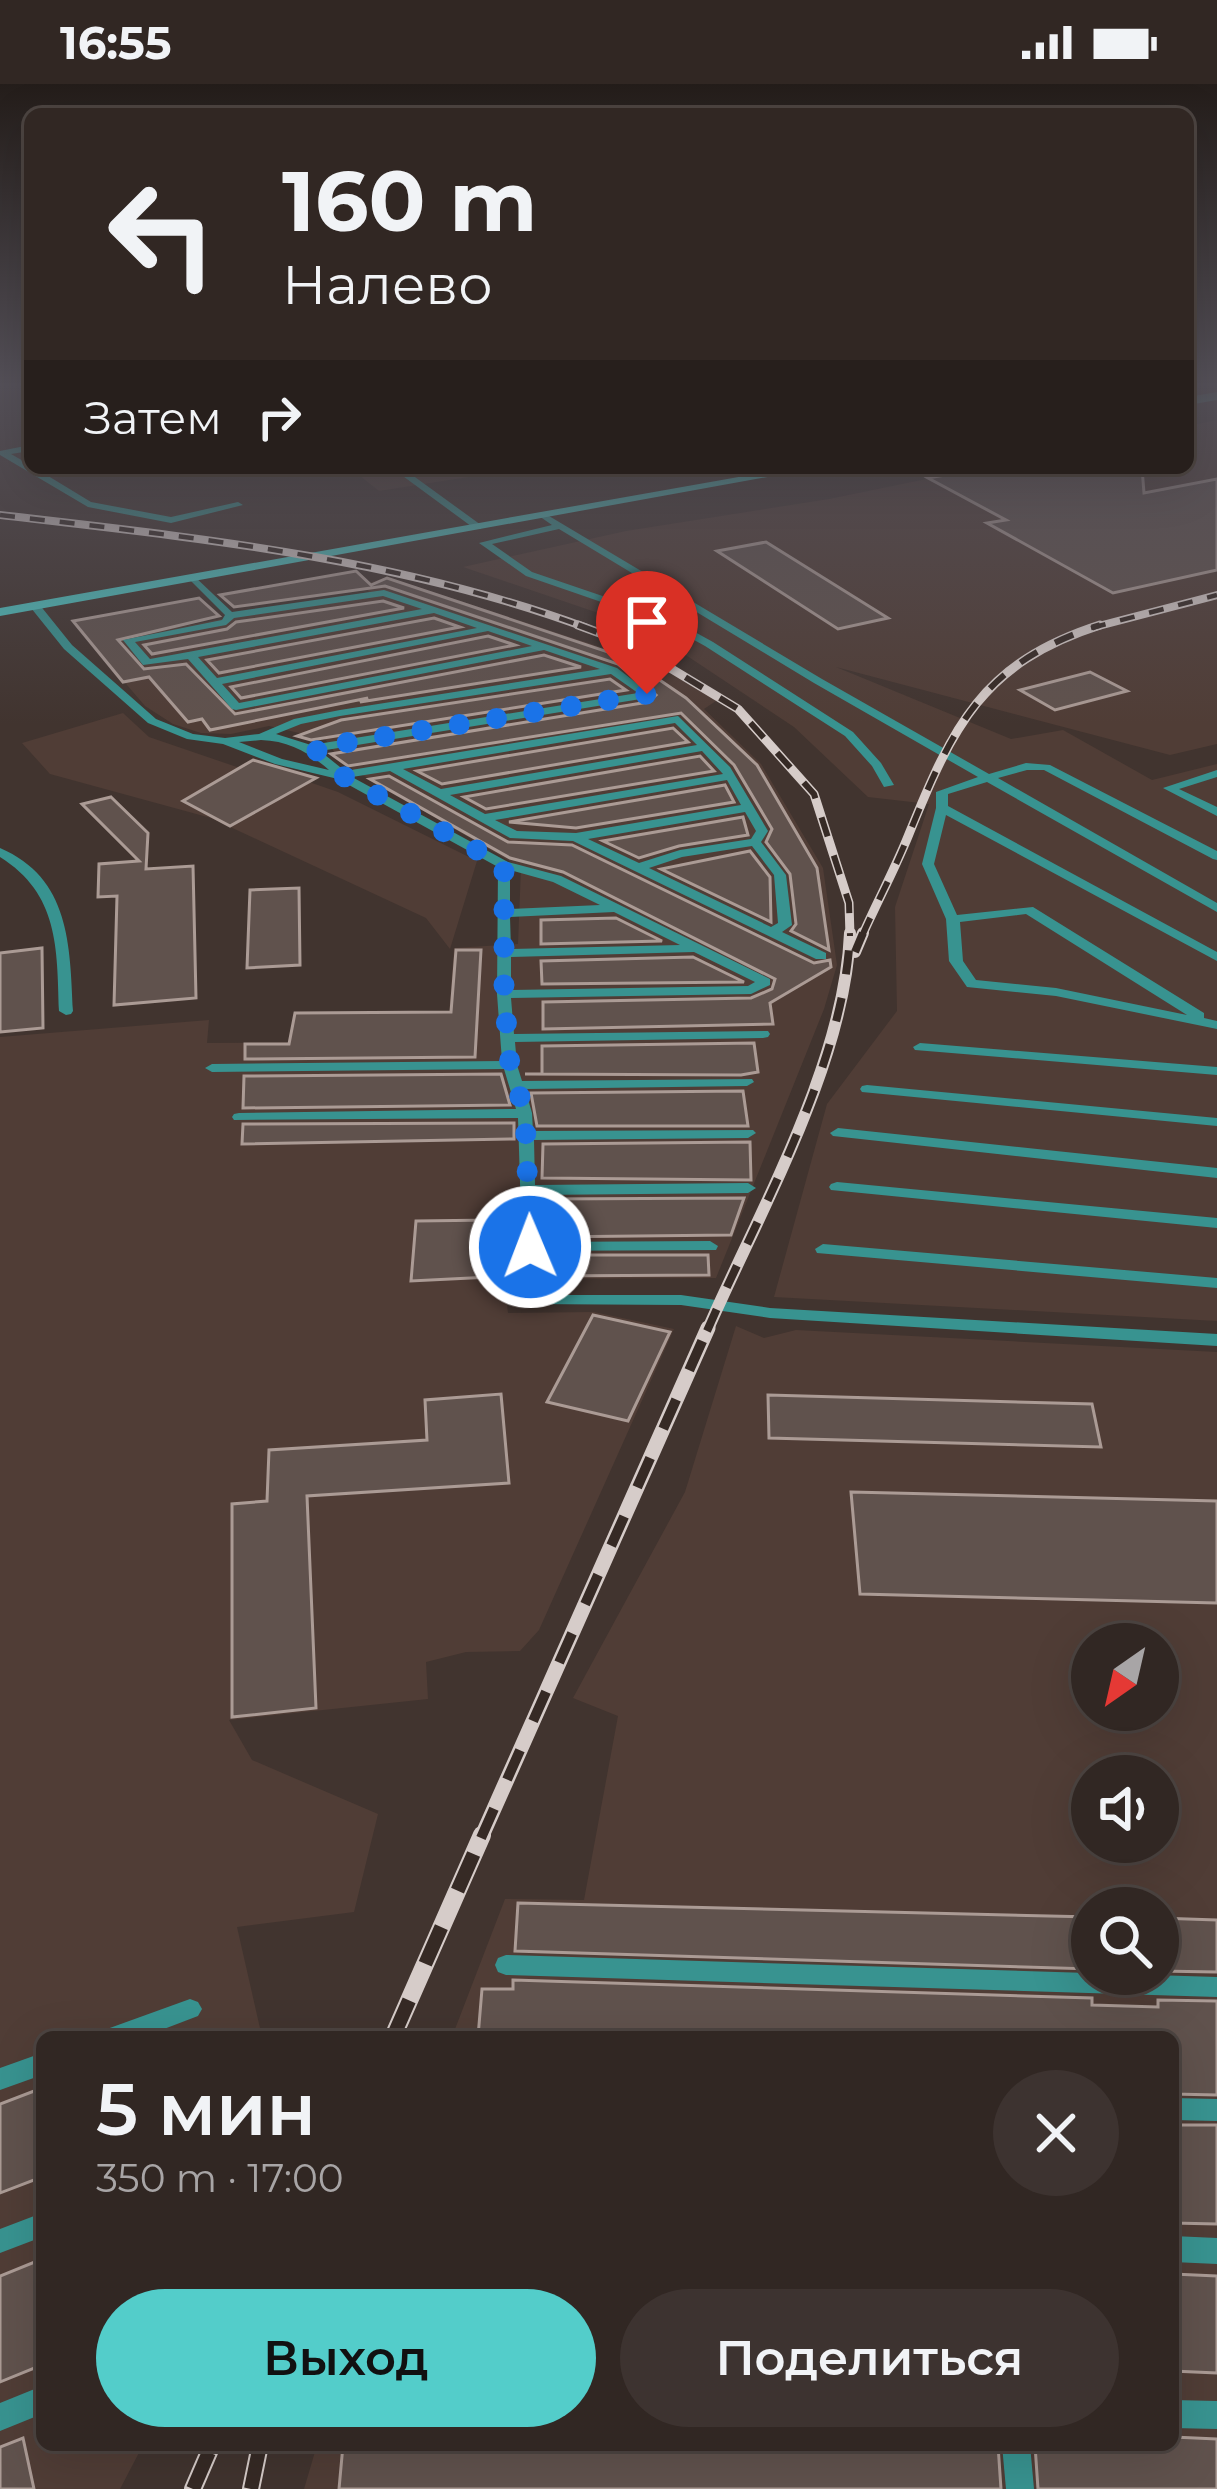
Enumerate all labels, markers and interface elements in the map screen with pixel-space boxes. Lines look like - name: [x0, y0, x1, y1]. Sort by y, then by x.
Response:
- text: 16:55: [60, 15, 171, 70]
- text: 160 m: [282, 150, 537, 252]
- icon: left: [84, 156, 240, 312]
- text: Налево: [282, 252, 493, 318]
- icon: right: [246, 384, 312, 450]
- text: Затем: [84, 390, 222, 445]
- pin: [596, 571, 698, 694]
- icon: arrive: [614, 589, 680, 655]
- position arrow: [467, 1184, 593, 1310]
- north arrow: [1071, 1623, 1179, 1731]
- map controls: [1071, 1623, 1179, 1995]
- button: sound: [1071, 1755, 1179, 1863]
- button: search: [1071, 1887, 1179, 1995]
- text: 5 мин: [96, 2065, 316, 2153]
- button: close: [993, 2070, 1119, 2196]
- text: 350 m · 17:00: [96, 2154, 344, 2202]
- button: Выход: [96, 2289, 596, 2427]
- button: Поделиться: [620, 2289, 1119, 2427]

